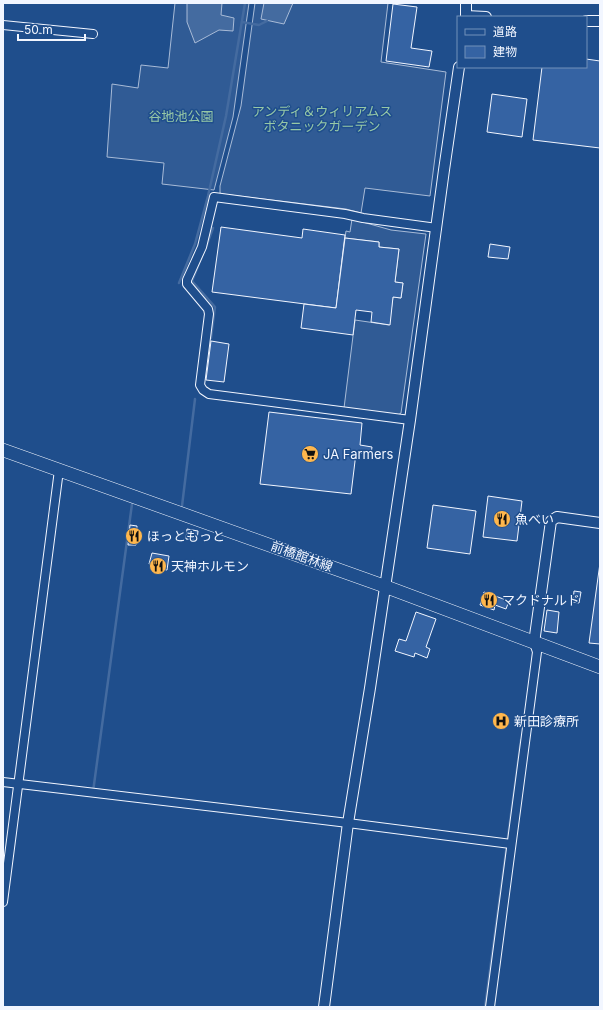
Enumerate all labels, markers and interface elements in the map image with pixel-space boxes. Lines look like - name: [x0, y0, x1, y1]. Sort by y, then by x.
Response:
- scale bar: [18, 16, 85, 42]
- legend: [457, 16, 587, 68]
- text: 50 m: [24, 22, 53, 37]
- text: 道路: [493, 24, 517, 39]
- text: 建物: [493, 44, 517, 59]
- park label: アンディ＆ウィリアムス ボタニックガーデン: [252, 103, 392, 134]
- park label: 谷地池公園: [148, 108, 214, 124]
- supermarket icon: JA Farmers: [300, 444, 320, 464]
- place label: JA Farmers: [323, 446, 393, 462]
- restaurant icon: 魚べい: [492, 509, 512, 529]
- place label: 魚べい: [515, 511, 554, 527]
- restaurant icon: ほっともっと: [124, 526, 144, 546]
- place label: ほっともっと: [147, 528, 225, 544]
- street label: 前橋館林線: [269, 537, 335, 575]
- restaurant icon: 天神ホルモン: [148, 556, 168, 576]
- place label: 天神ホルモン: [171, 558, 249, 574]
- restaurant icon: マクドナルド: [479, 590, 499, 610]
- place label: マクドナルド: [502, 592, 580, 608]
- hospital icon: 新田診療所: [491, 711, 511, 731]
- place label: 新田診療所: [514, 713, 579, 729]

